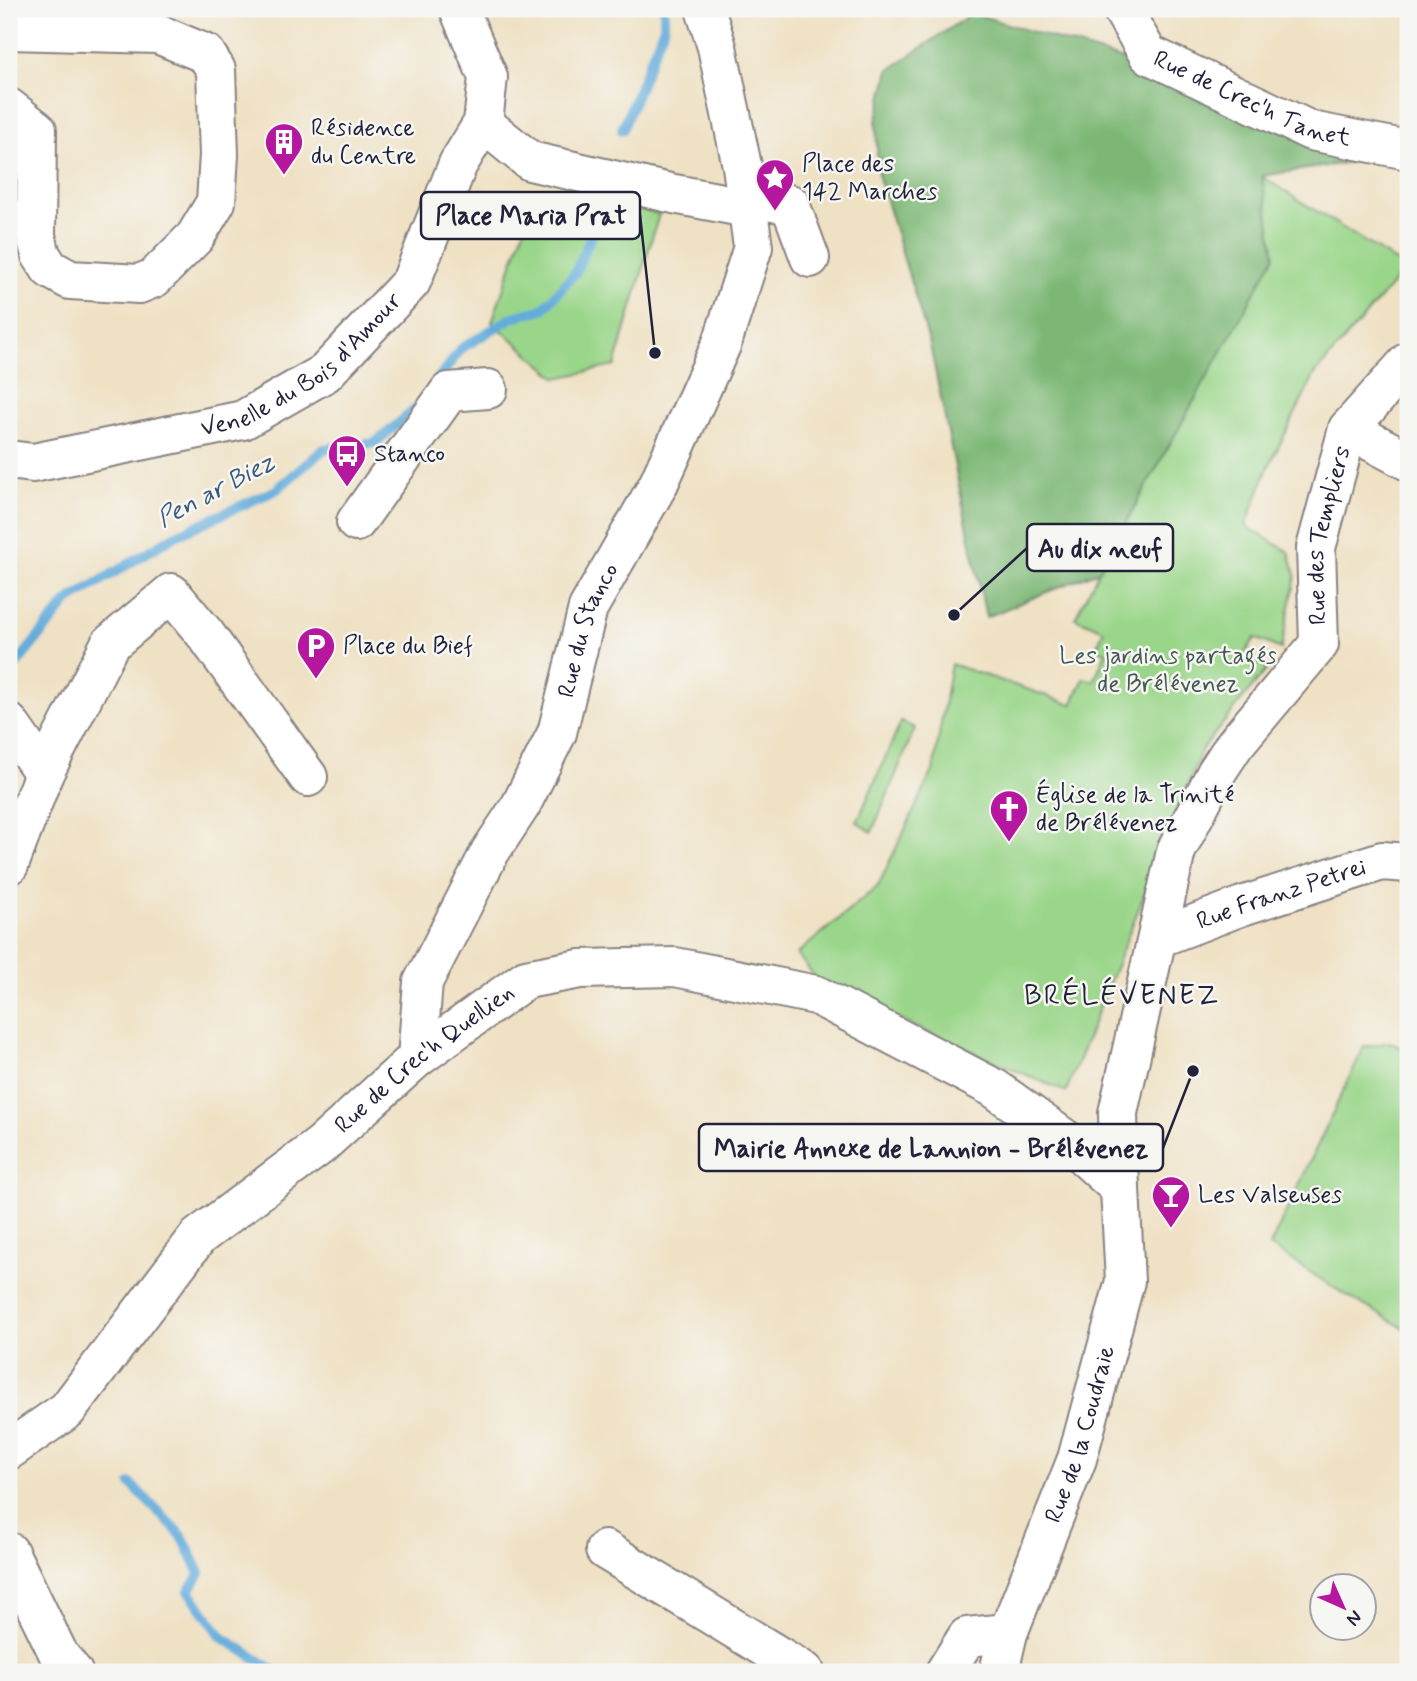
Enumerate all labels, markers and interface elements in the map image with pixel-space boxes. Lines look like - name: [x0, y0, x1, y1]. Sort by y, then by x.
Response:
- street label: Rue de Crec'h Tanet: [1148, 43, 1353, 154]
- place label: Résidence du Centre: [311, 113, 416, 172]
- building icon: Résidence du Centre: [263, 121, 305, 176]
- place label: Place des 142 Marches: [802, 149, 938, 208]
- place icon: Place des 142 Marches: [754, 157, 796, 212]
- callout: Place Maria Prat: [421, 192, 640, 239]
- text: Place Maria Prat: [435, 200, 627, 234]
- street label: Venelle du Bois d'Amour: [198, 286, 408, 444]
- bus stop icon: Stanco: [326, 433, 368, 488]
- place label: Stanco: [374, 439, 445, 470]
- street label: Rue des Templiers: [1301, 442, 1358, 625]
- water label: Pen ar Biez: [151, 446, 281, 536]
- callout: Au dix neuf: [1027, 524, 1173, 571]
- text: Au dix neuf: [1038, 533, 1162, 567]
- street label: Rue du Stanco: [551, 557, 626, 701]
- parking icon: Place du Bief: [295, 625, 337, 680]
- place label: Place du Bief: [343, 631, 473, 662]
- park label: Les jardins partagés de Brélévenez: [1059, 641, 1277, 700]
- place label: Église de la Trinité de Brélévenez: [1036, 778, 1235, 839]
- church icon: Église de la Trinité de Brélévenez: [988, 788, 1030, 843]
- street label: Rue Franz Petrei: [1192, 852, 1370, 937]
- district label: BRÉLÉVENEZ: [1024, 976, 1220, 1015]
- street label: Rue de Crec'h Quellien: [328, 977, 521, 1141]
- callout: Mairie Annexe de Lannion - Brélévenez: [699, 1124, 1163, 1171]
- text: Mairie Annexe de Lannion - Brélévenez: [714, 1133, 1148, 1167]
- bar icon: Les Valseuses: [1150, 1174, 1192, 1229]
- place label: Les Valseuses: [1198, 1180, 1342, 1211]
- street label: Rue de la Coudraie: [1038, 1342, 1122, 1527]
- north arrow: [1308, 1572, 1378, 1642]
- text: N: [1341, 1605, 1367, 1631]

